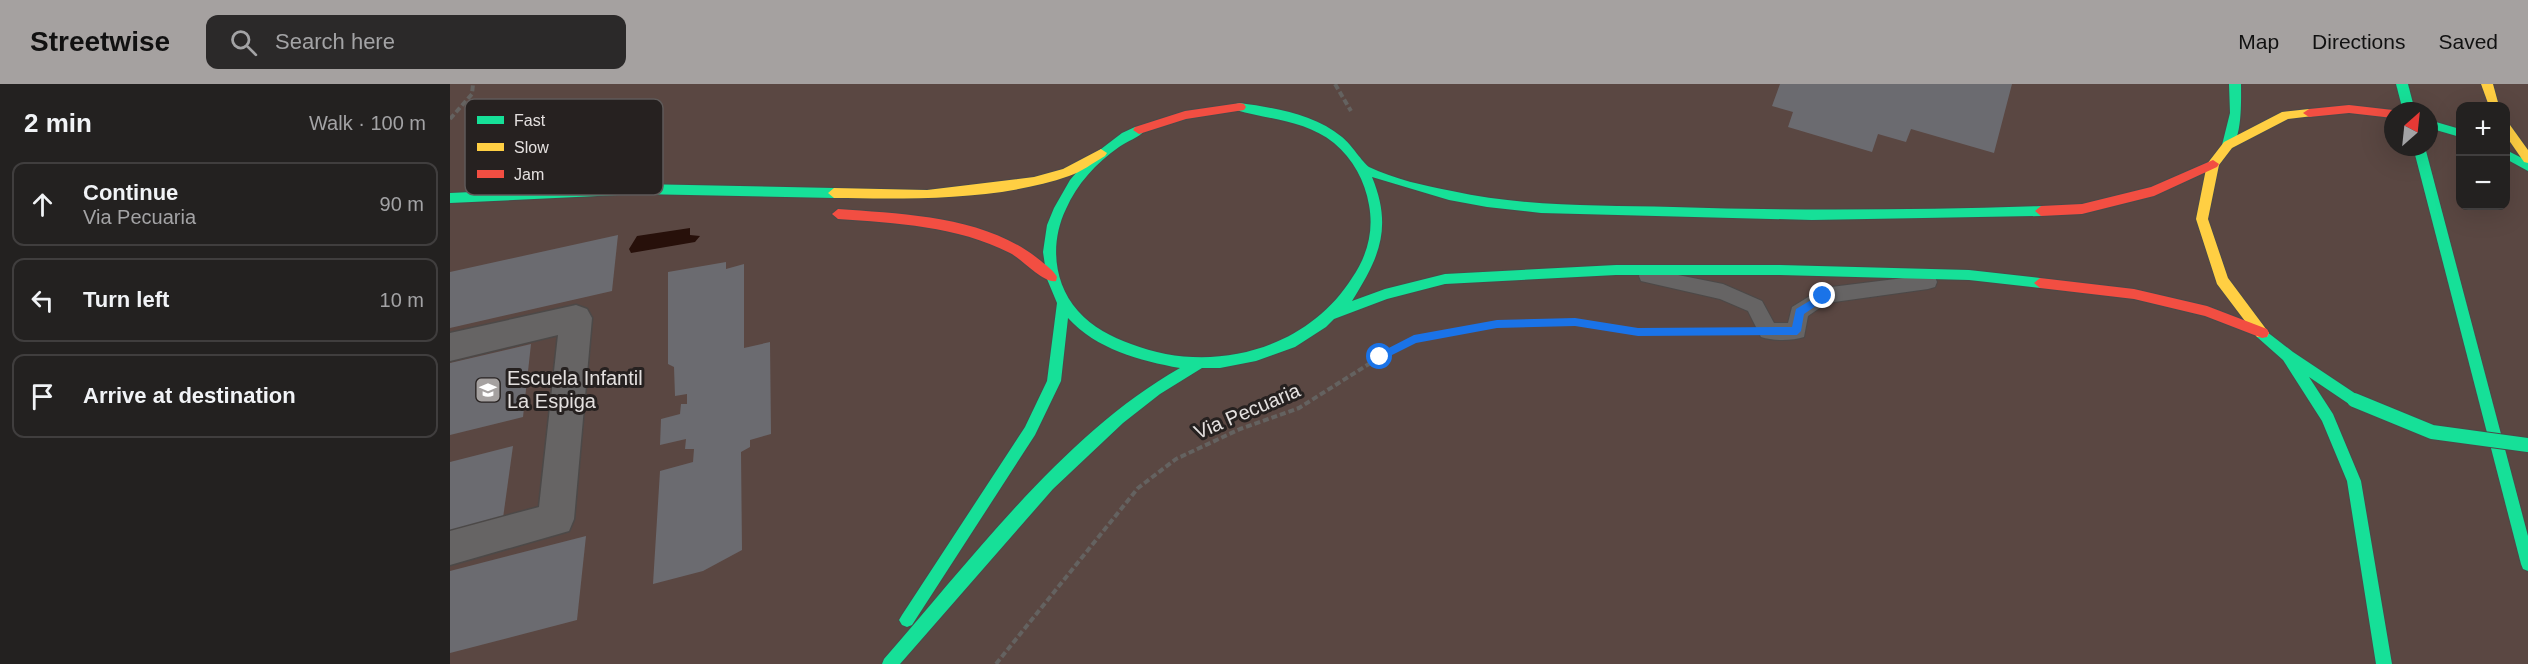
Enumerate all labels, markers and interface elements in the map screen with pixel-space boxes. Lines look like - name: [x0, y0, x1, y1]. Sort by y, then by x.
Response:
- search box: [206, 15, 626, 69]
- text: Streetwise: [30, 26, 170, 57]
- icon: search: [227, 26, 260, 59]
- text: Search here: [275, 29, 395, 54]
- text: Map: [2238, 30, 2279, 53]
- text: Directions: [2312, 30, 2405, 53]
- text: Saved: [2438, 30, 2498, 53]
- legend: [465, 99, 663, 195]
- north arrow: [2384, 102, 2438, 156]
- map controls: [2456, 102, 2510, 210]
- button: +: [2456, 102, 2510, 156]
- text: 2 min: [24, 108, 92, 138]
- text: Walk · 100 m: [309, 112, 426, 134]
- text: Fast: [514, 112, 546, 129]
- text: Slow: [514, 139, 549, 156]
- button: −: [2456, 156, 2510, 210]
- text: Jam: [514, 166, 544, 183]
- text: Continue: [83, 180, 178, 205]
- icon: ahead: [26, 188, 59, 221]
- text: 90 m: [380, 193, 424, 215]
- text: Via Pecuaria: [83, 206, 196, 228]
- route end: [1809, 282, 1835, 308]
- icon: left: [26, 284, 59, 317]
- text: Turn left: [83, 287, 169, 312]
- text: 10 m: [380, 289, 424, 311]
- route start: [1366, 343, 1392, 369]
- place label: Escuela Infantil La Espiga: [507, 367, 643, 412]
- school or university icon: Escuela Infantil La Espiga: [473, 375, 503, 405]
- street label: Via Pecuaria: [1191, 378, 1304, 443]
- icon: arrive: [26, 380, 59, 413]
- text: Arrive at destination: [83, 383, 296, 408]

